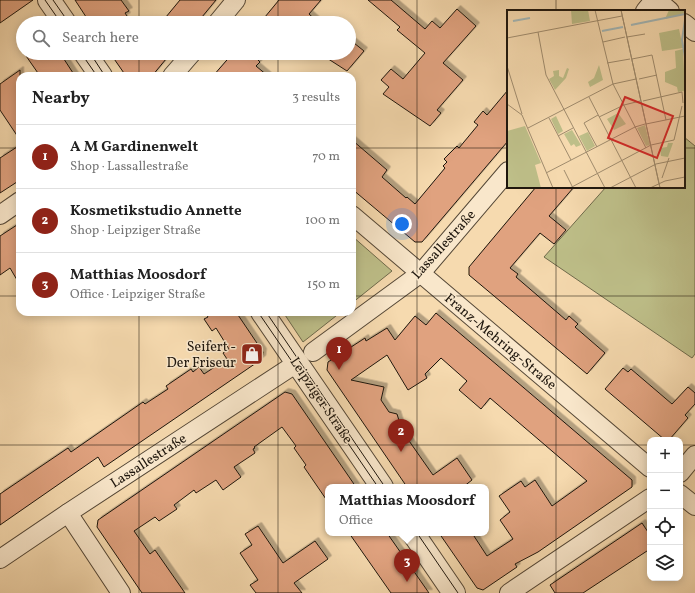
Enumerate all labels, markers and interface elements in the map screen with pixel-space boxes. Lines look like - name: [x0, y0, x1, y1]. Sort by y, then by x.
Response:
- inset map: [507, 10, 685, 188]
- search box: [16, 16, 356, 60]
- icon: search: [30, 27, 52, 49]
- text: Search here: [62, 28, 139, 49]
- text: Nearby: [32, 87, 90, 110]
- text: 3 results: [292, 89, 340, 107]
- text: A M Gardinenwelt: [70, 137, 198, 158]
- text: 1: [42, 148, 48, 166]
- text: 70 m: [312, 148, 340, 166]
- text: Shop · Lassallestraße: [70, 158, 188, 176]
- text: Kosmetikstudio Annette: [70, 201, 242, 222]
- street label: Lassallestraße: [408, 206, 481, 284]
- text: 2: [42, 212, 48, 230]
- text: 100 m: [305, 212, 340, 230]
- your location: [392, 214, 412, 234]
- text: Shop · Leipziger Straße: [70, 222, 201, 240]
- text: Matthias Moosdorf: [70, 265, 206, 286]
- text: 3: [42, 276, 48, 294]
- text: 150 m: [307, 276, 340, 294]
- text: Office · Leipziger Straße: [70, 286, 205, 304]
- street label: Franz-Mehring-Straße: [440, 290, 560, 395]
- pin: 1: [326, 337, 352, 370]
- place label: Seifert - Der Friseur: [167, 338, 236, 373]
- shop icon: Seifert - Der Friseur: [239, 341, 265, 367]
- street label: Leipziger Straße: [285, 354, 357, 448]
- pin: 2: [388, 419, 414, 452]
- street label: Lassallestraße: [107, 429, 191, 493]
- map controls: [647, 437, 683, 581]
- button: +: [647, 437, 683, 473]
- button: −: [647, 473, 683, 509]
- popup: [325, 484, 489, 536]
- text: Matthias Moosdorf: [339, 491, 475, 512]
- button: locate: [647, 509, 683, 545]
- text: Office: [339, 512, 373, 530]
- button: layers: [647, 545, 683, 581]
- pin: 3: [394, 549, 420, 582]

